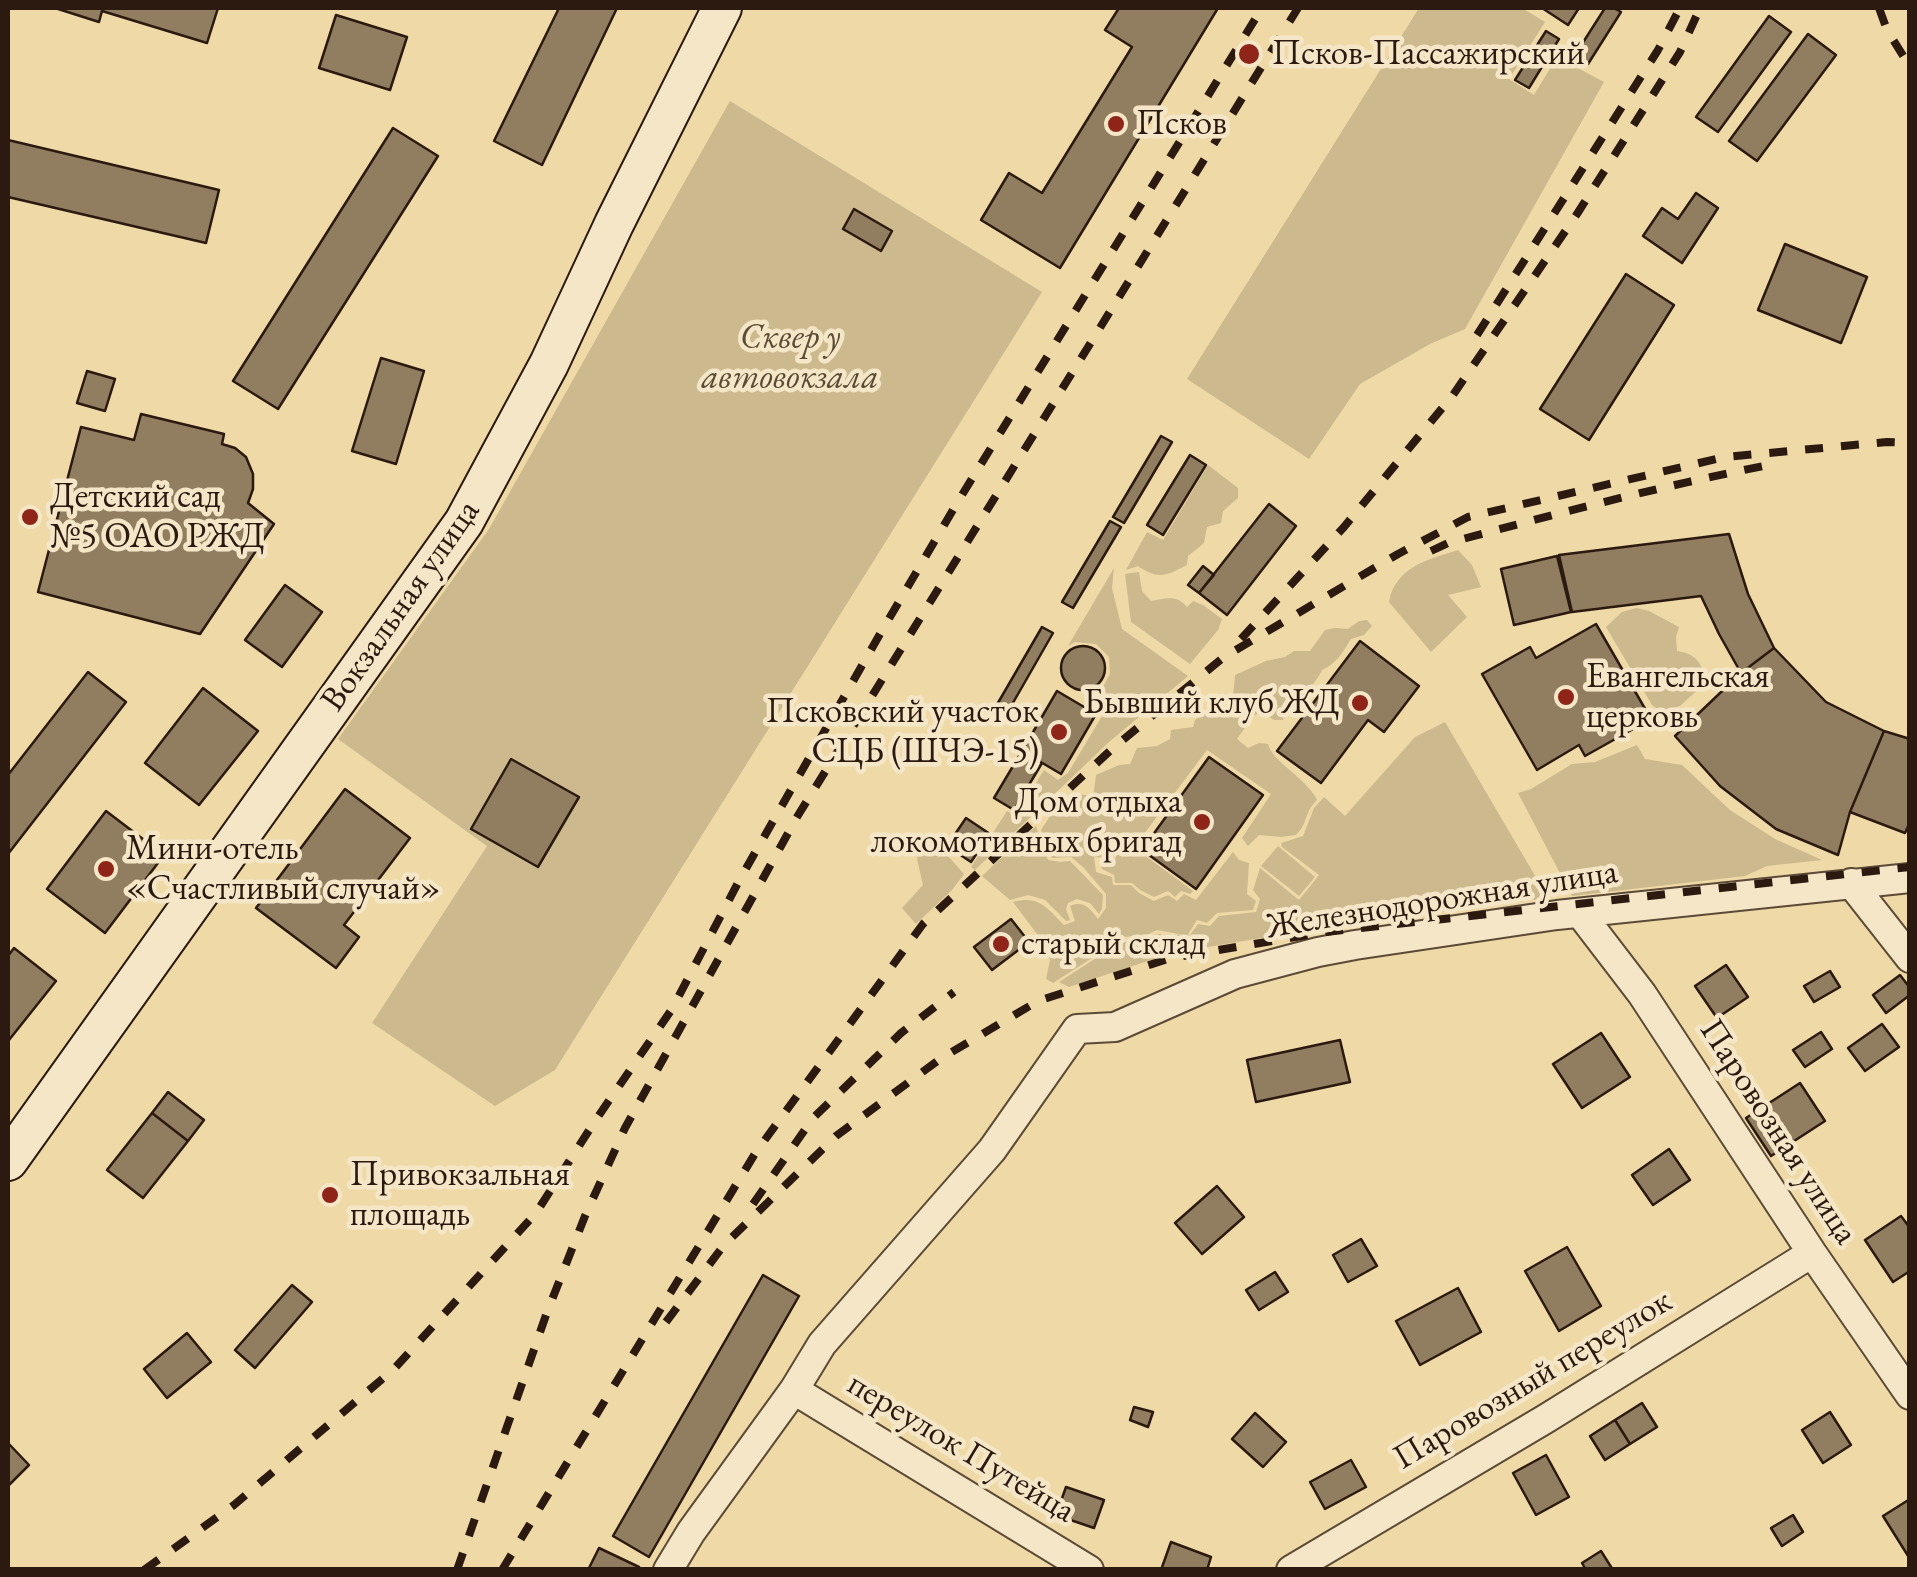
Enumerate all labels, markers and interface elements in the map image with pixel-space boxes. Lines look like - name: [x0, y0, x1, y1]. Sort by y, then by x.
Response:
- place label: Псков-Пассажирский: [1272, 33, 1585, 75]
- marker: Псков-Пассажирский: [1236, 41, 1262, 67]
- place label: Псков: [1136, 103, 1227, 145]
- marker: Псков: [1105, 113, 1127, 135]
- park label: Сквер у автовокзала: [701, 317, 879, 399]
- place label: Детский сад №5 ОАО РЖД: [50, 476, 265, 558]
- street label: Вокзальная улица: [313, 492, 489, 720]
- marker: Детский сад №5 ОАО РЖД: [19, 506, 41, 528]
- place label: Евангельская церковь: [1586, 656, 1769, 738]
- place label: Бывший клуб ЖД: [1084, 682, 1340, 724]
- marker: Евангельская церковь: [1555, 686, 1577, 708]
- place label: Псковский участок СЦБ (ШЧЭ-15): [766, 691, 1039, 773]
- marker: Бывший клуб ЖД: [1349, 692, 1371, 714]
- marker: Псковский участок СЦБ (ШЧЭ-15): [1048, 721, 1070, 743]
- place label: Дом отдыха локомотивных бригад: [871, 781, 1182, 863]
- marker: Дом отдыха локомотивных бригад: [1191, 811, 1213, 833]
- place label: Мини-отель «Счастливый случай»: [126, 828, 441, 910]
- street label: Железнодорожная улица: [1263, 852, 1621, 948]
- marker: Мини-отель «Счастливый случай»: [95, 858, 117, 880]
- place label: старый склад: [1021, 923, 1206, 965]
- marker: старый склад: [990, 933, 1012, 955]
- street label: Паровозная улица: [1690, 1012, 1866, 1252]
- place label: Привокзальная площадь: [350, 1154, 570, 1236]
- marker: Привокзальная площадь: [319, 1184, 341, 1206]
- street label: Паровозный переулок: [1386, 1280, 1680, 1480]
- street label: переулок Путейца: [840, 1364, 1082, 1532]

